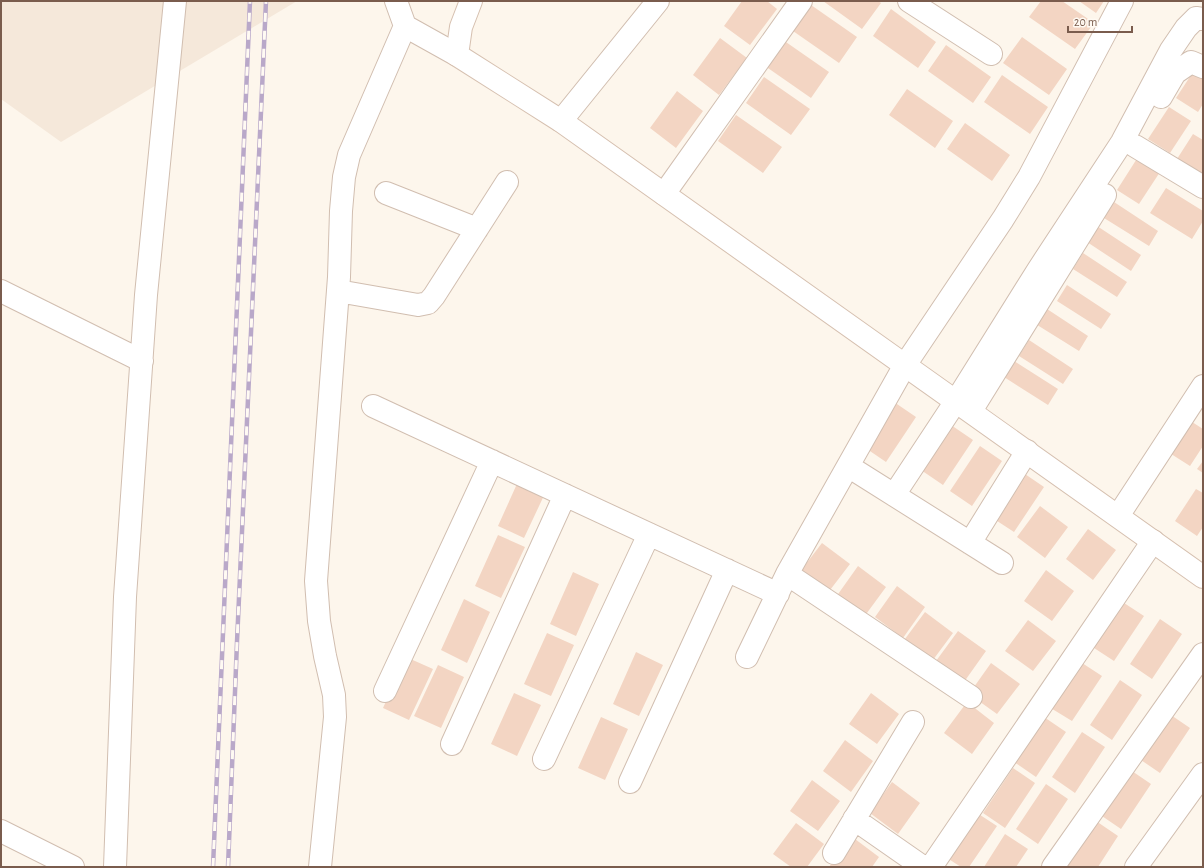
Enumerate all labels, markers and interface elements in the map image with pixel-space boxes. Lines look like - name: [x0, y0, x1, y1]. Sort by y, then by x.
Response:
- scale bar: [1068, 8, 1132, 34]
- text: 20 m: [1074, 16, 1097, 28]

